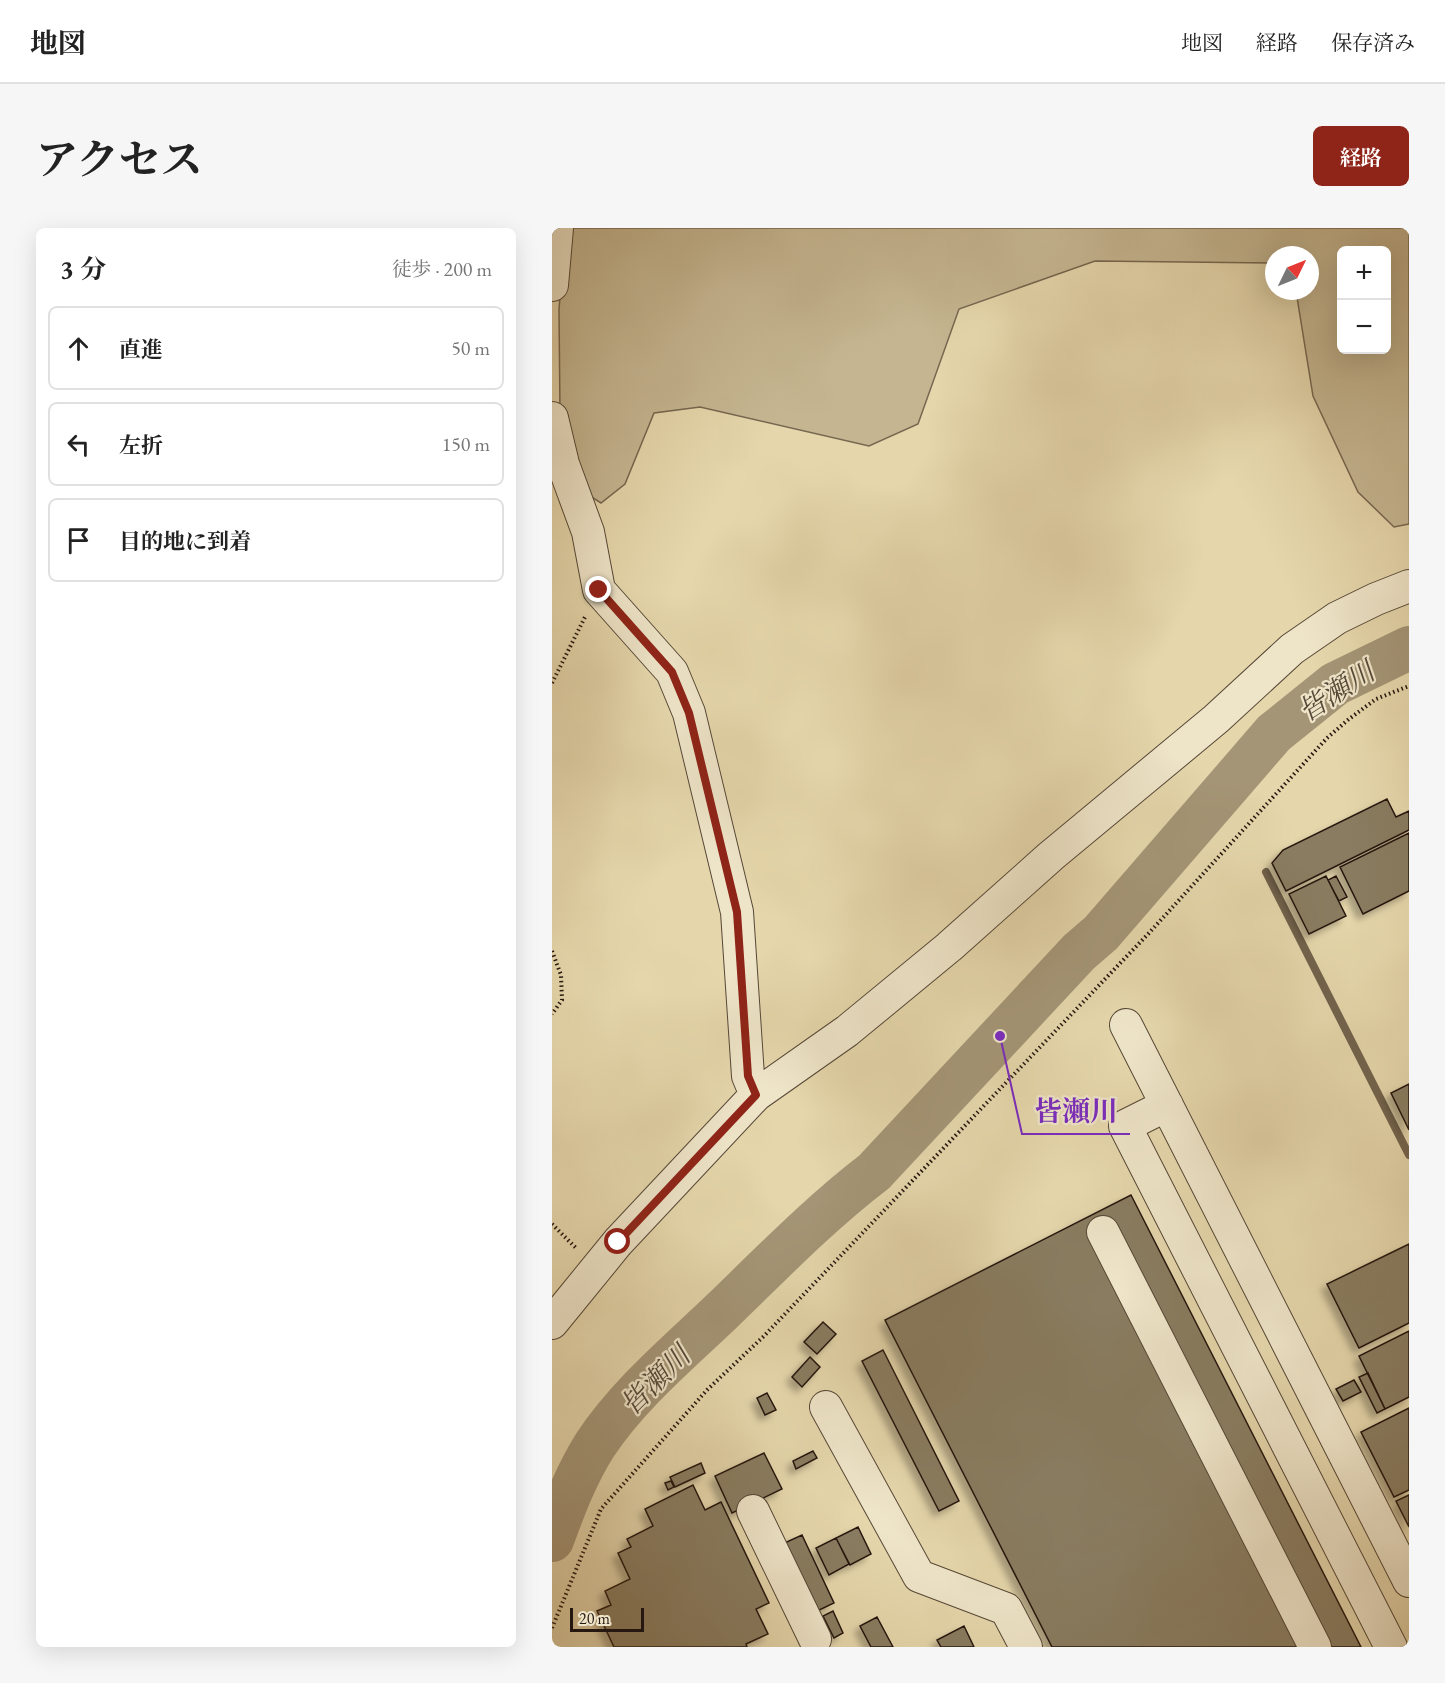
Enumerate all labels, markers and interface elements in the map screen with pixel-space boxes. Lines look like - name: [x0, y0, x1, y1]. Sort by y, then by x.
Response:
- text: 地図: [30, 25, 86, 61]
- text: 地図: [1181, 29, 1223, 56]
- text: 経路: [1256, 29, 1298, 56]
- text: 保存済み: [1331, 29, 1415, 56]
- button: 経路: [1313, 126, 1409, 186]
- text: アクセス: [36, 132, 203, 187]
- north arrow: [1265, 246, 1319, 300]
- map controls: [1337, 246, 1391, 354]
- button: +: [1337, 246, 1391, 300]
- text: 3 分: [60, 252, 106, 286]
- text: 徒歩 · 200 m: [392, 256, 492, 282]
- button: −: [1337, 300, 1391, 354]
- icon: ahead: [62, 332, 95, 365]
- text: 直進: [119, 335, 163, 364]
- text: 50 m: [451, 335, 490, 361]
- icon: left: [62, 428, 95, 461]
- text: 左折: [119, 431, 163, 460]
- text: 150 m: [442, 431, 490, 457]
- icon: arrive: [62, 524, 95, 557]
- text: 目的地に到着: [119, 527, 251, 556]
- route end: [585, 576, 611, 602]
- water label: 皆瀬川: [1291, 651, 1384, 729]
- callout: 皆瀬川: [1022, 1088, 1130, 1134]
- text: 皆瀬川: [1034, 1093, 1118, 1129]
- route start: [604, 1228, 630, 1254]
- water label: 皆瀬川: [613, 1335, 700, 1422]
- scale bar: [570, 1605, 644, 1632]
- text: 20 m: [579, 1608, 610, 1629]

